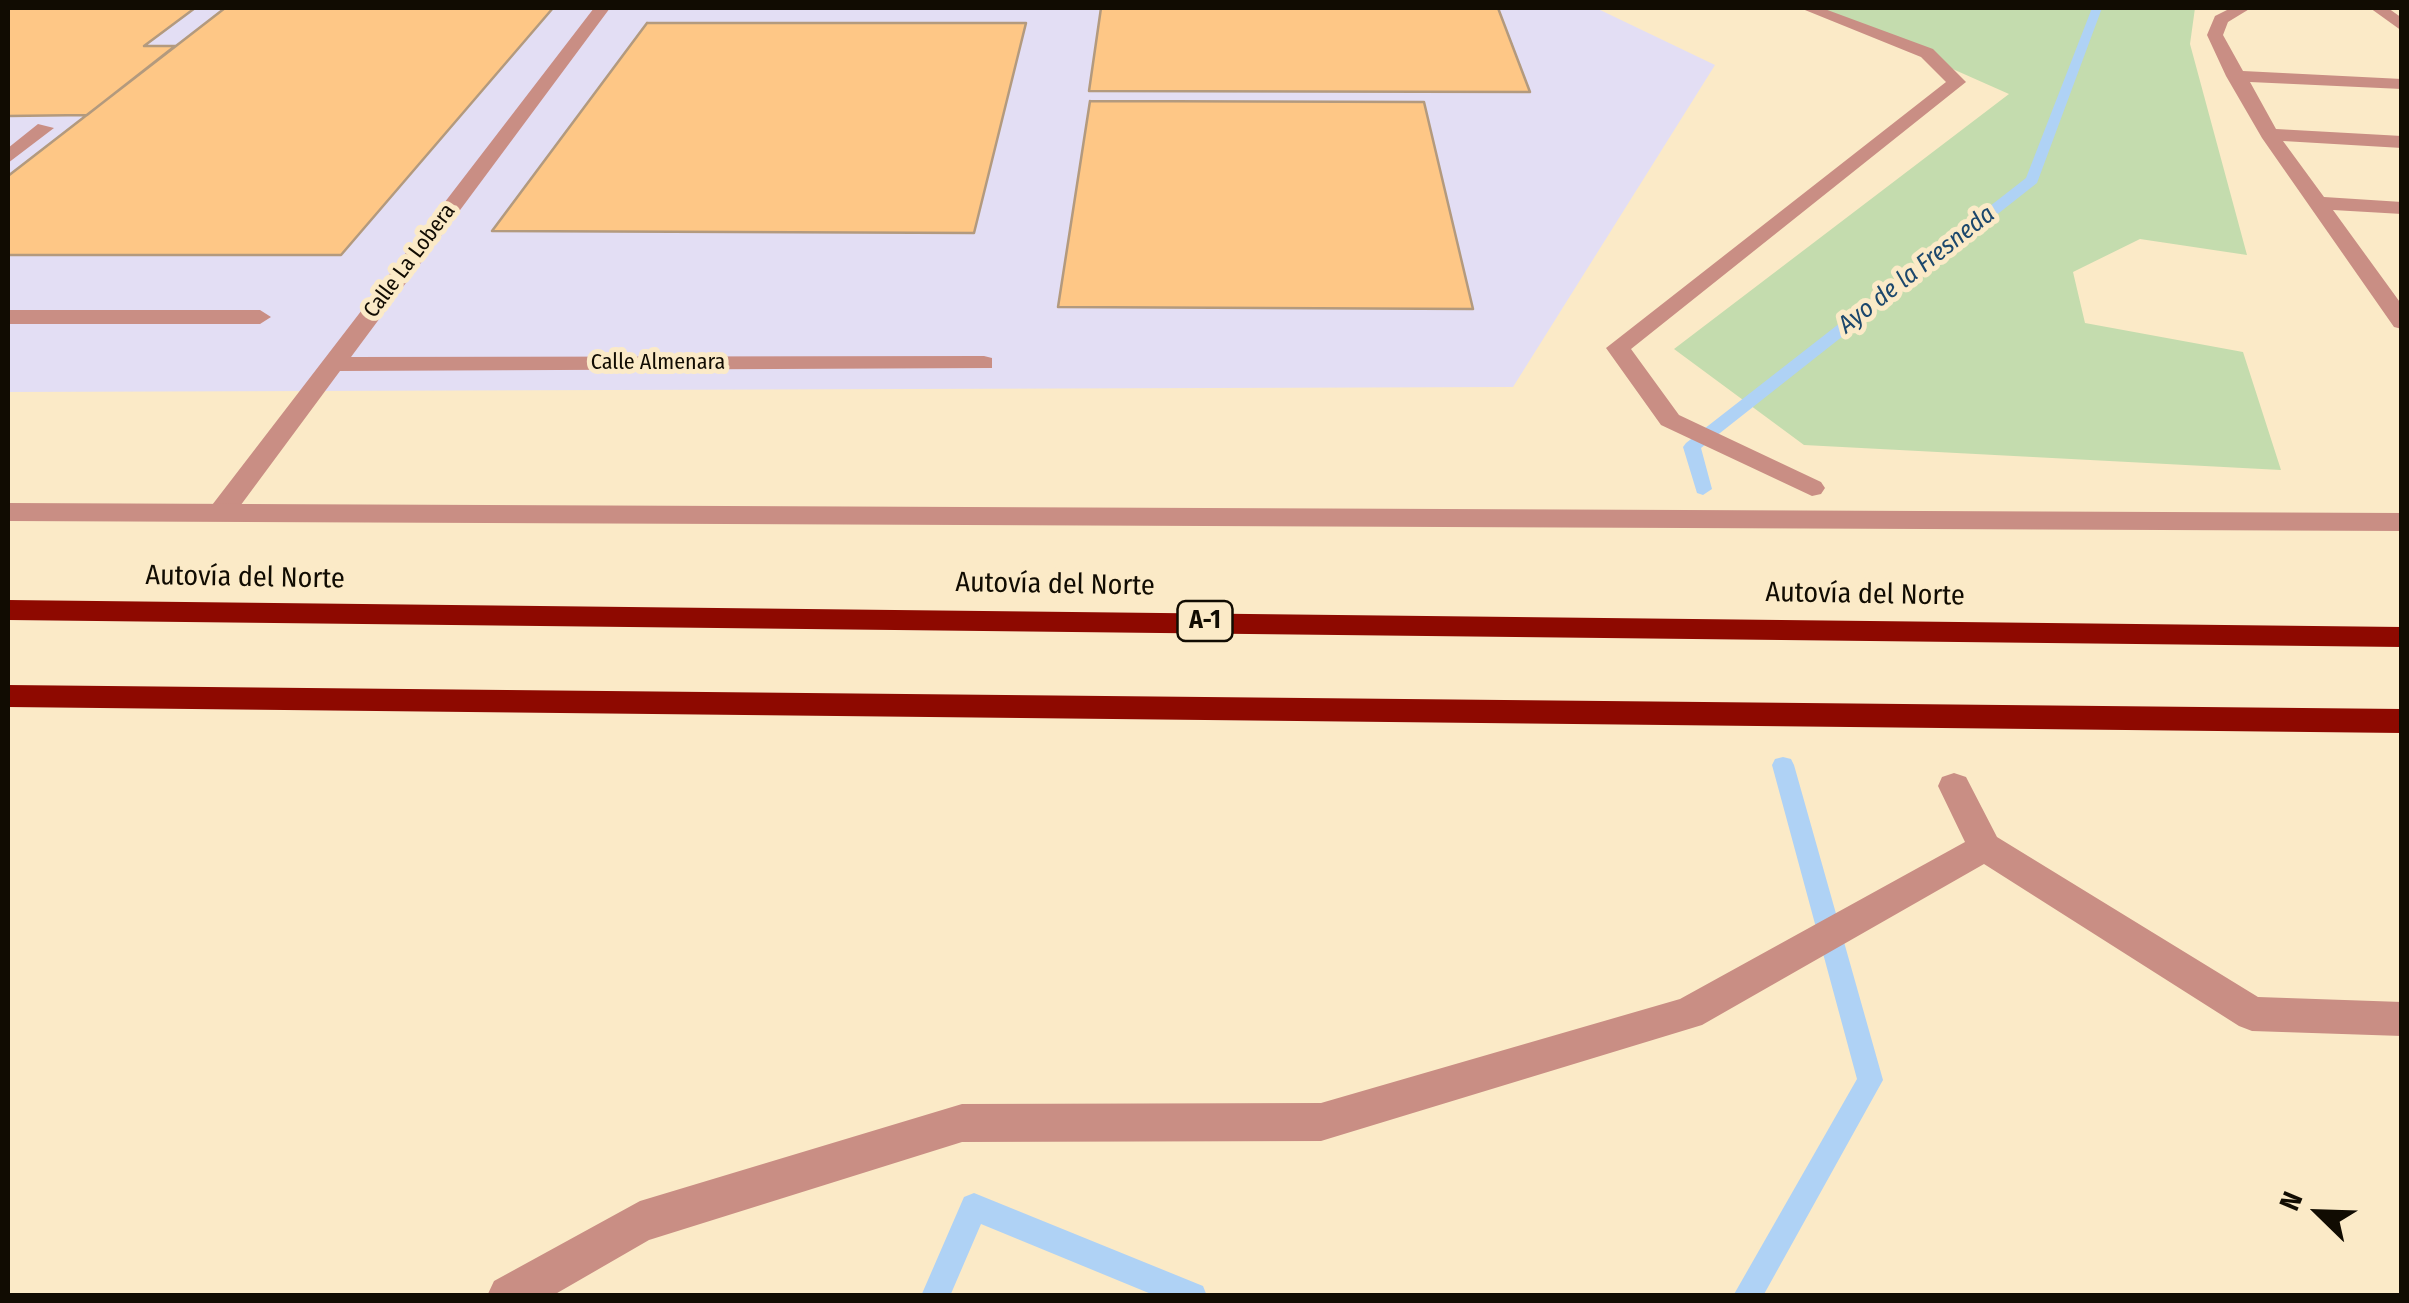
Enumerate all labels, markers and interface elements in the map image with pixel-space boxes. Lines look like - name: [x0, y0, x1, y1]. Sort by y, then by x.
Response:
- street label: Calle La Lobera: [359, 199, 461, 323]
- water label: Ayo de la Fresneda: [1833, 200, 2001, 340]
- street label: Calle Almenara: [591, 350, 725, 376]
- street label: Autovía del Norte: [145, 559, 345, 597]
- street label: Autovía del Norte: [955, 566, 1155, 604]
- street label: Autovía del Norte: [1765, 576, 1965, 614]
- road number: A-1: [1178, 601, 1232, 641]
- north arrow: [2269, 1163, 2369, 1263]
- text: N: [2272, 1187, 2309, 1215]

